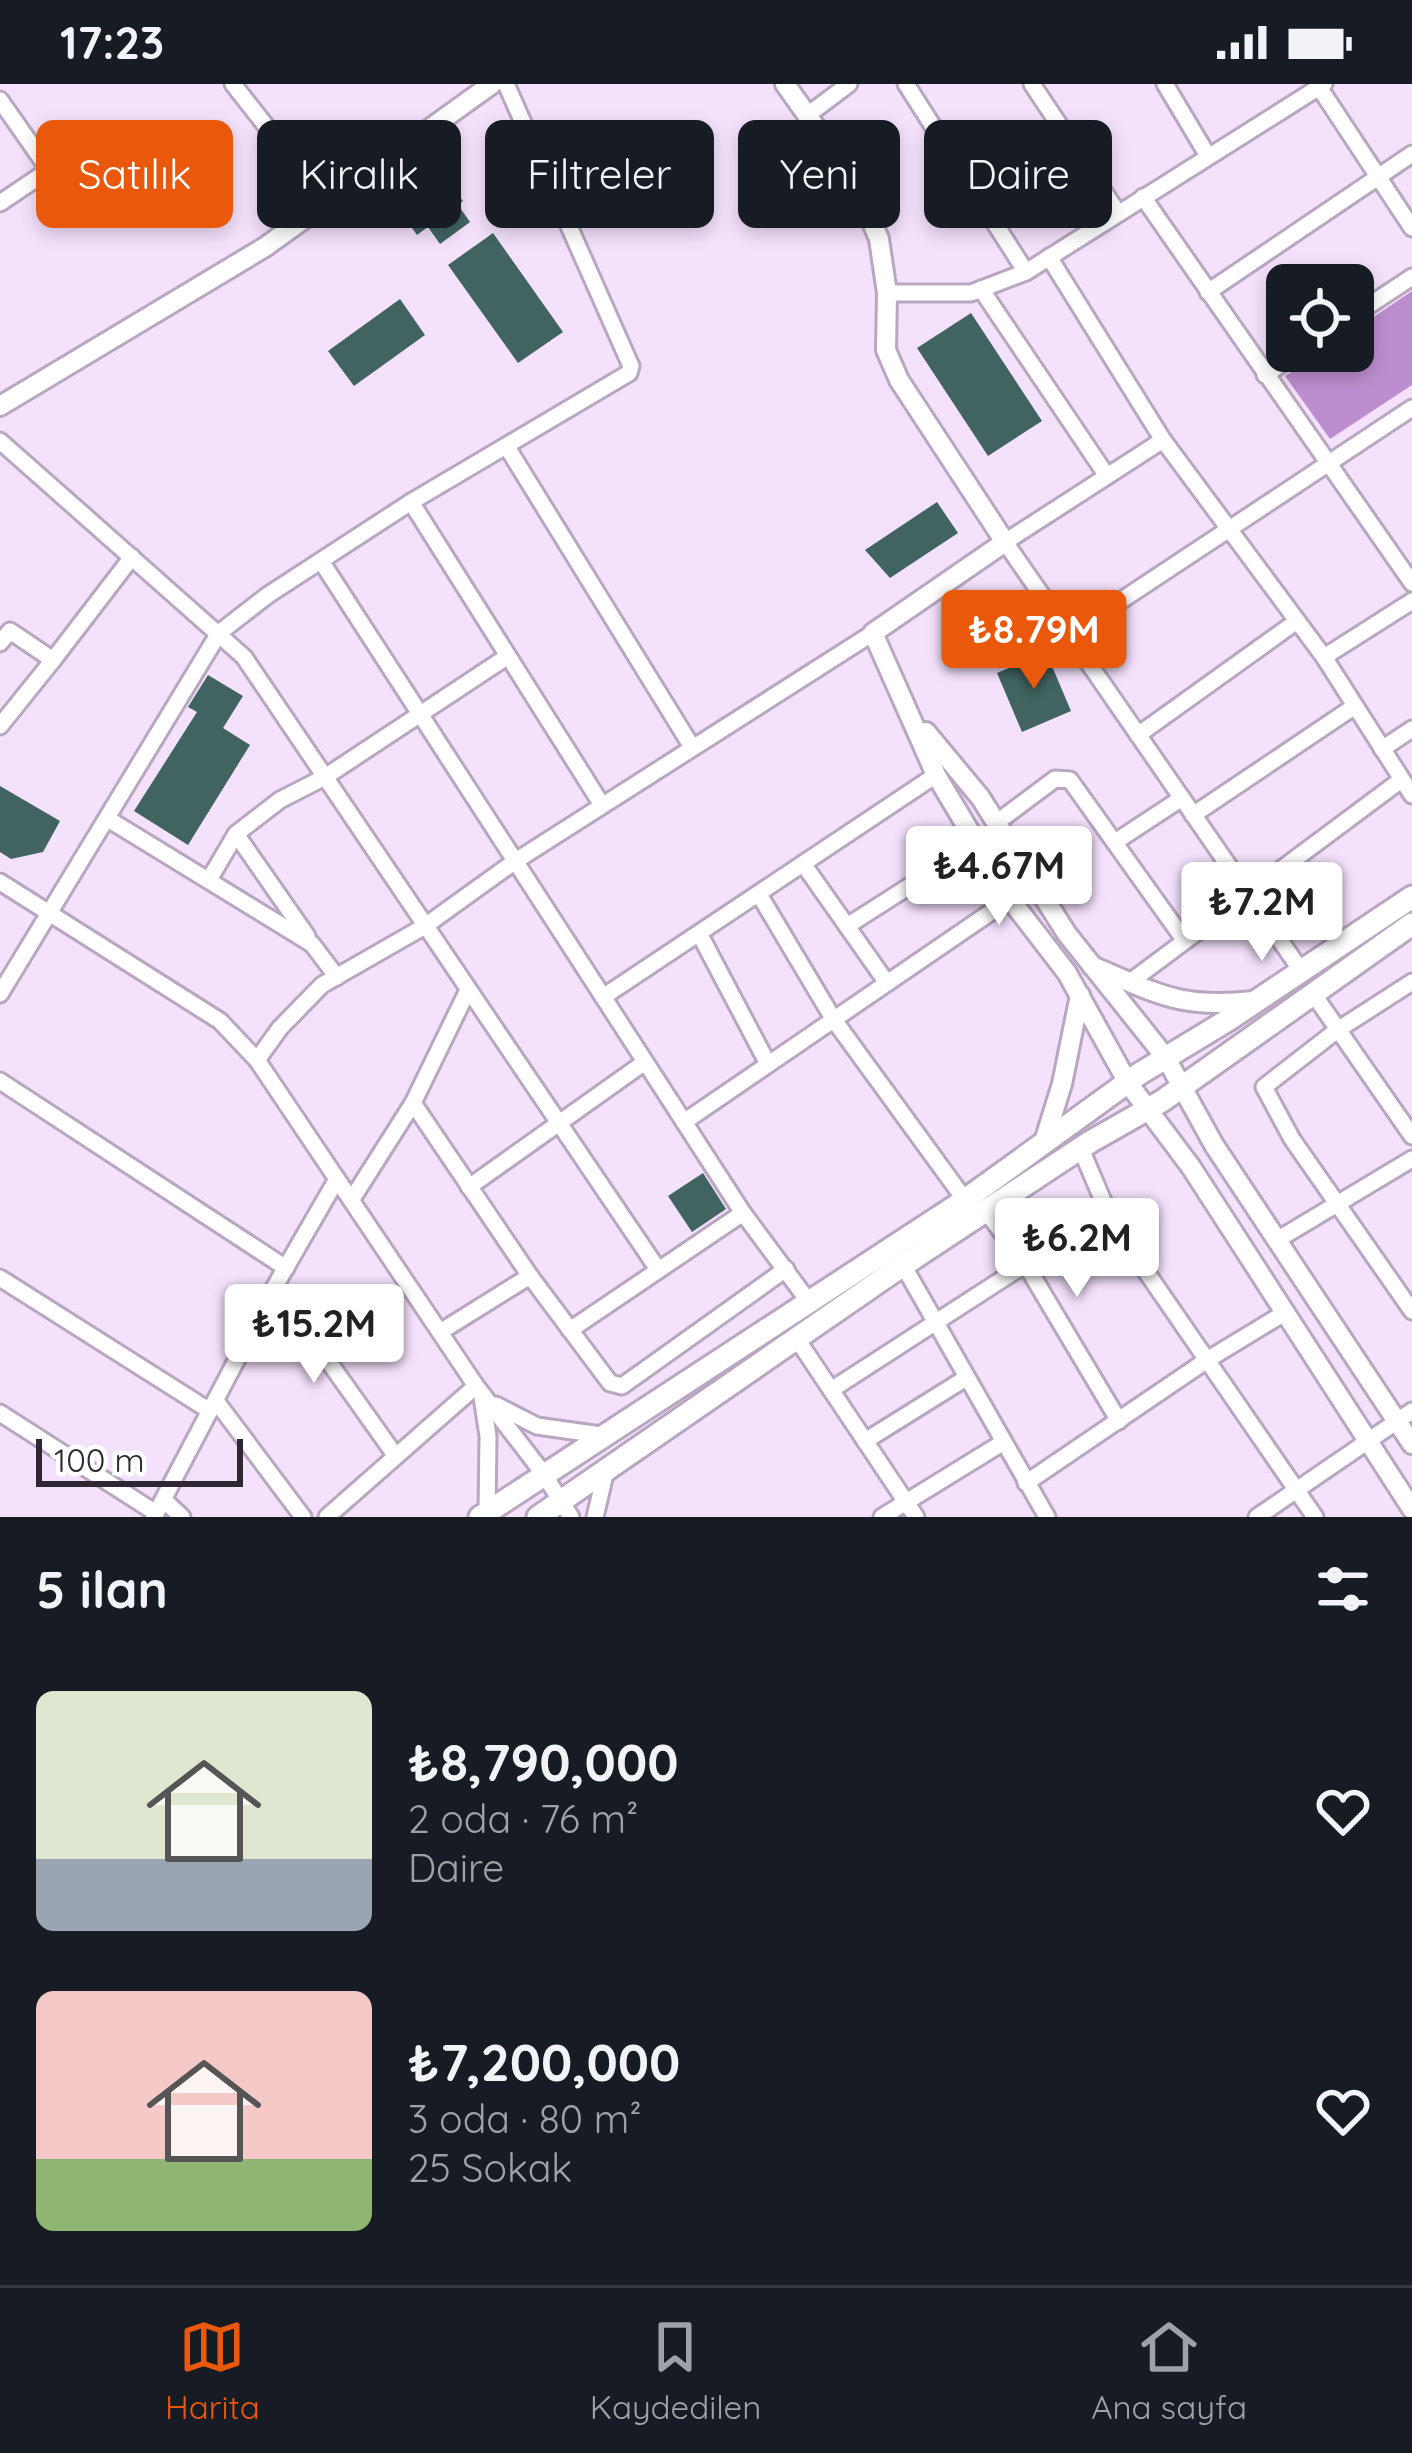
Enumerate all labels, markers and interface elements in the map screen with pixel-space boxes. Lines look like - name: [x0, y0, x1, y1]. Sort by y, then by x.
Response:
- text: 17:23: [60, 14, 164, 70]
- chip: Satılık: [36, 120, 233, 228]
- chip: Kiralık: [257, 120, 461, 228]
- chip: Filtreler: [485, 120, 714, 228]
- chip: Yeni: [738, 120, 900, 228]
- chip: Daire: [924, 120, 1112, 228]
- map controls: [1266, 264, 1374, 372]
- button: locate: [1266, 264, 1374, 372]
- pin: ₺8.79M: [936, 590, 1132, 692]
- text: ₺8.79M: [968, 604, 1100, 653]
- pin: ₺4.67M: [901, 826, 1097, 928]
- text: ₺4.67M: [933, 840, 1065, 889]
- pin: ₺7.2M: [1178, 862, 1346, 964]
- text: ₺7.2M: [1208, 876, 1316, 925]
- pin: ₺6.2M: [993, 1198, 1161, 1300]
- text: ₺6.2M: [1022, 1212, 1132, 1261]
- pin: ₺15.2M: [216, 1284, 412, 1386]
- text: ₺15.2M: [252, 1298, 376, 1347]
- scale bar: [36, 1433, 243, 1486]
- text: 100 m: [54, 1439, 145, 1480]
- icon: filters: [1310, 1556, 1376, 1622]
- text: 5 ilan: [36, 1557, 168, 1621]
- text: ₺8,790,000: [408, 1730, 679, 1794]
- icon: home: [132, 1739, 276, 1883]
- icon: heart: [1310, 1778, 1376, 1844]
- text: 2 oda · 76 m²: [408, 1794, 638, 1843]
- text: Daire: [408, 1843, 504, 1892]
- text: ₺7,200,000: [408, 2030, 680, 2094]
- icon: home: [132, 2039, 276, 2183]
- icon: heart: [1310, 2078, 1376, 2144]
- text: 3 oda · 80 m²: [408, 2094, 642, 2143]
- text: 25 Sokak: [408, 2143, 572, 2192]
- tab: Harita: [165, 2314, 260, 2427]
- tab: Kaydedilen: [590, 2314, 761, 2427]
- tab: Ana sayfa: [1091, 2314, 1247, 2427]

